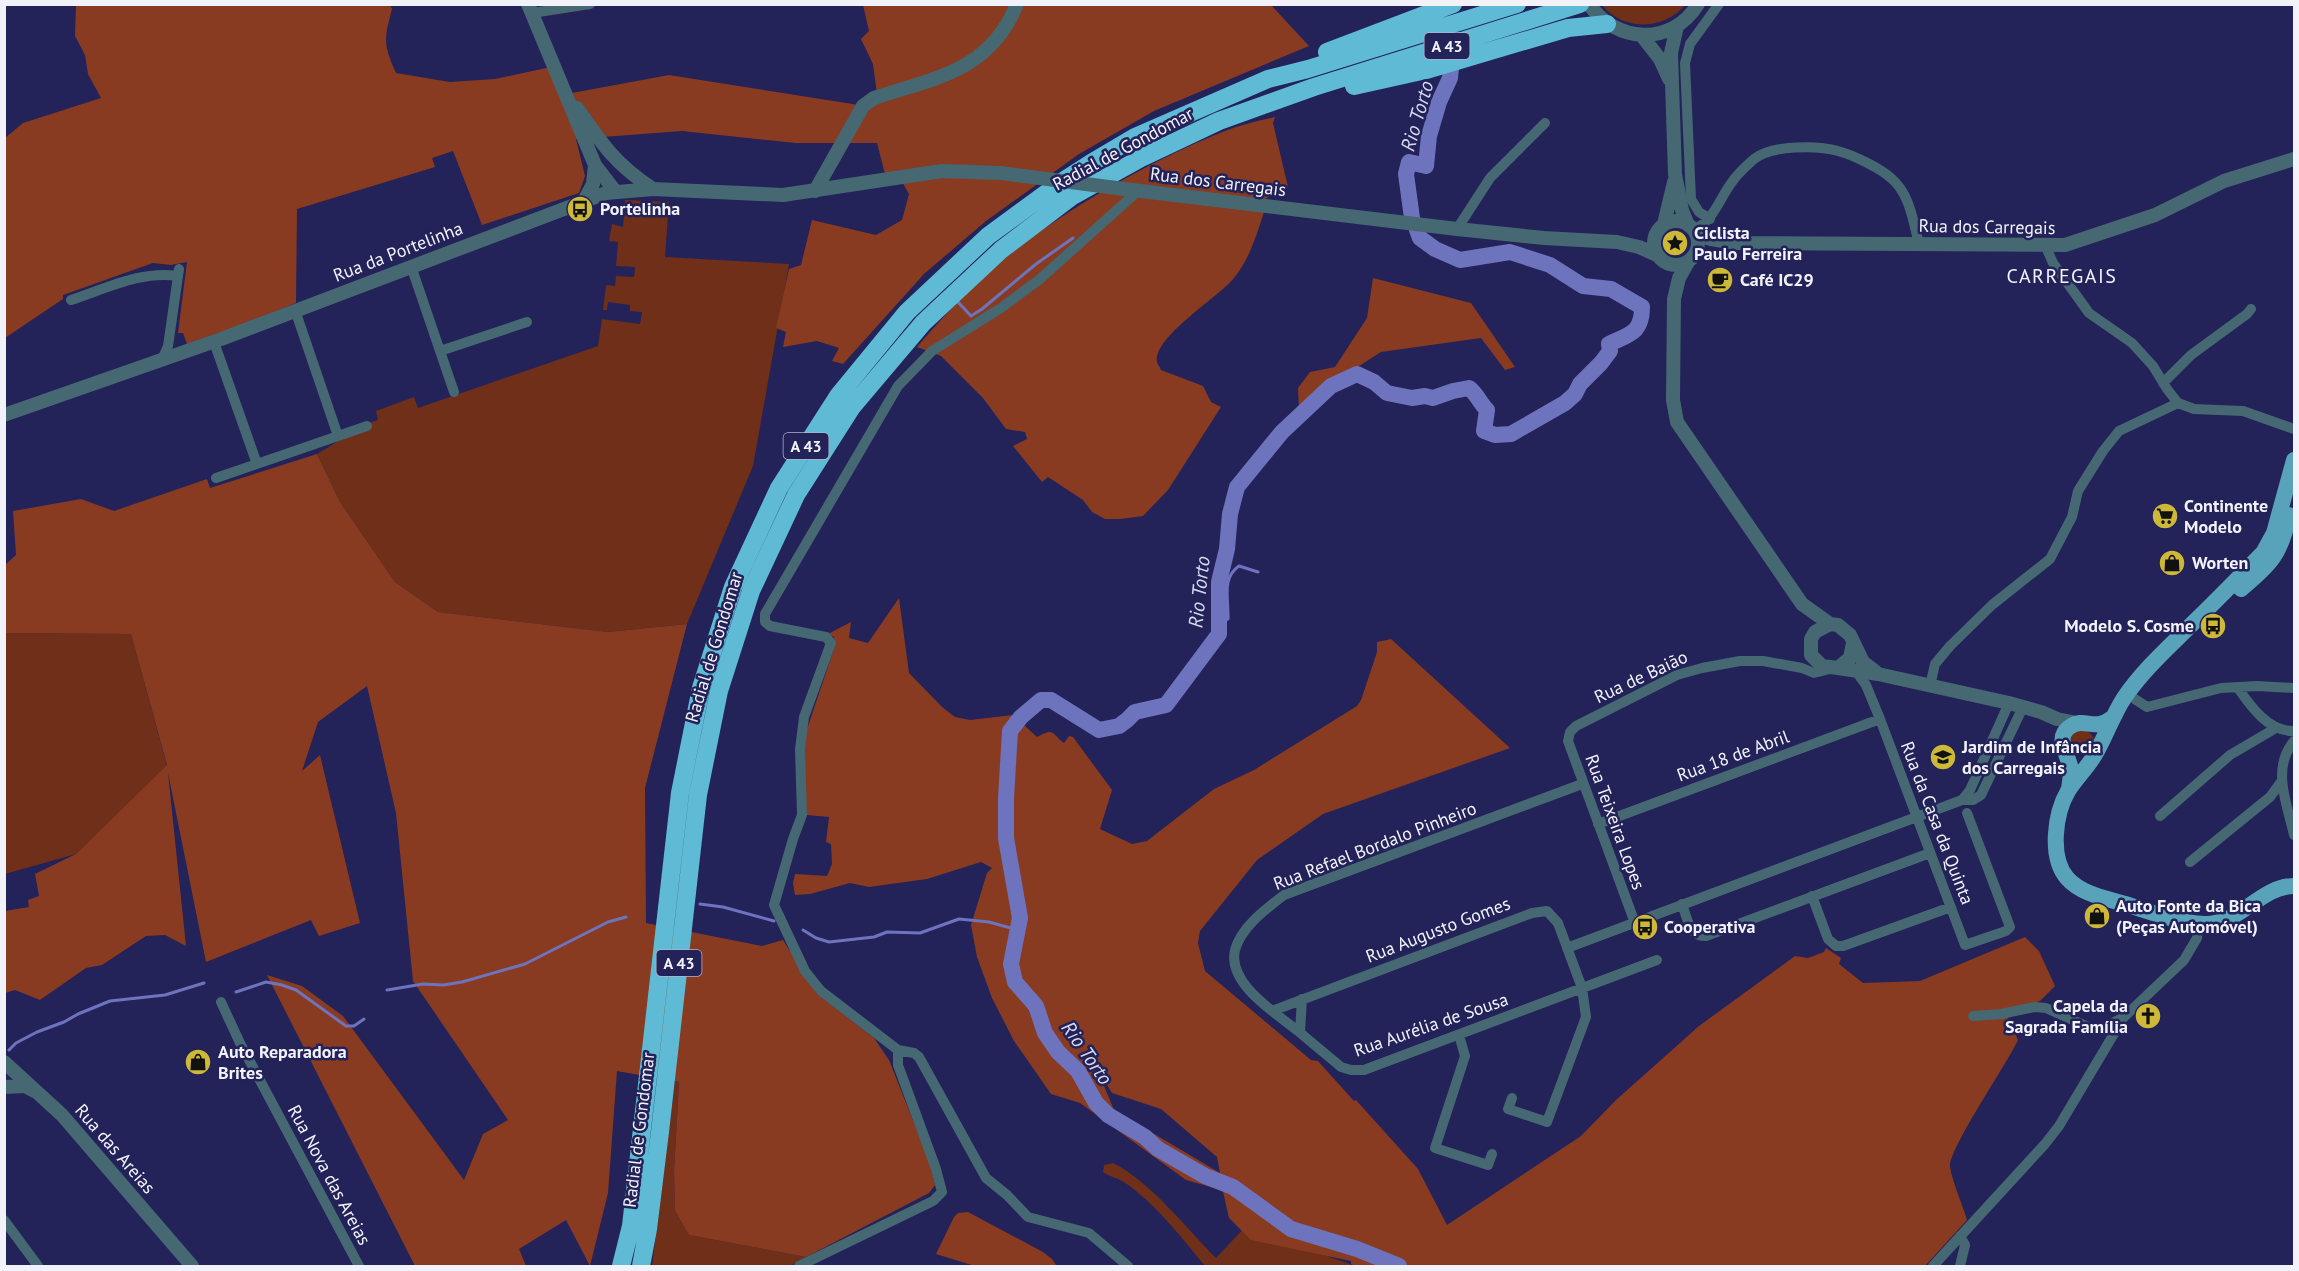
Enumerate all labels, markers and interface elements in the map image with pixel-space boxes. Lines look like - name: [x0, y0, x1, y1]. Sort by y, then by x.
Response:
- road number: A 43: [1424, 33, 1470, 59]
- water label: Rio Torto: [1395, 78, 1439, 154]
- street label: Radial de Gondomar: [1048, 102, 1197, 195]
- street label: Rua dos Carregais: [1149, 162, 1287, 201]
- bus stop icon: Portelinha: [565, 194, 595, 224]
- place label: Portelinha: [600, 197, 680, 220]
- street label: Rua dos Carregais: [1918, 214, 2056, 239]
- street label: Rua da Portelinha: [330, 216, 466, 287]
- place label: Ciclista Paulo Ferreira: [1694, 221, 1802, 265]
- place icon: Ciclista Paulo Ferreira: [1660, 228, 1690, 258]
- district label: CARREGAIS: [2007, 263, 2117, 289]
- cafe icon: Café IC29: [1705, 265, 1735, 295]
- place label: Café IC29: [1740, 268, 1814, 291]
- road number: A 43: [784, 433, 828, 459]
- place label: Continente Modelo: [2184, 494, 2268, 538]
- supermarket icon: Continente Modelo: [2150, 501, 2180, 531]
- shop icon: Worten: [2157, 548, 2187, 578]
- place label: Worten: [2192, 551, 2248, 574]
- water label: Rio Torto: [1182, 555, 1216, 629]
- street label: Radial de Gondomar: [680, 569, 747, 725]
- bus stop icon: Modelo S. Cosme: [2198, 611, 2228, 641]
- place label: Modelo S. Cosme: [2064, 614, 2194, 637]
- street label: Rua de Baião: [1590, 645, 1691, 708]
- street label: Rua 18 de Abril: [1673, 724, 1793, 786]
- place label: Jardim de Infância dos Carregais: [1961, 735, 2101, 779]
- street label: Rua da Casa da Quinta: [1896, 738, 1979, 908]
- school or university icon: Jardim de Infância dos Carregais: [1928, 742, 1958, 772]
- street label: Rua Teixeira Lopes: [1580, 751, 1651, 893]
- street label: Rua Refael Bordalo Pinheiro: [1270, 796, 1480, 895]
- street label: Rua Augusto Gomes: [1362, 891, 1513, 968]
- place label: Auto Fonte da Bica (Peças Automóvel): [2116, 894, 2261, 938]
- shop icon: Auto Fonte da Bica (Peças Automóvel): [2082, 901, 2112, 931]
- bus stop icon: Cooperativa: [1630, 912, 1660, 942]
- place label: Cooperativa: [1664, 915, 1756, 938]
- road number: A 43: [656, 950, 702, 976]
- street label: Rua Aurélia de Sousa: [1351, 987, 1511, 1062]
- place label: Capela da Sagrada Família: [2005, 994, 2128, 1038]
- church icon: Capela da Sagrada Família: [2133, 1001, 2163, 1031]
- water label: Rio Torto: [1056, 1016, 1118, 1090]
- place label: Auto Reparadora Brites: [218, 1040, 347, 1084]
- shop icon: Auto Reparadora Brites: [183, 1047, 213, 1077]
- street label: Radial de Gondomar: [618, 1051, 659, 1209]
- street label: Rua das Areias: [70, 1099, 161, 1198]
- street label: Rua Nova das Areias: [283, 1101, 376, 1249]

